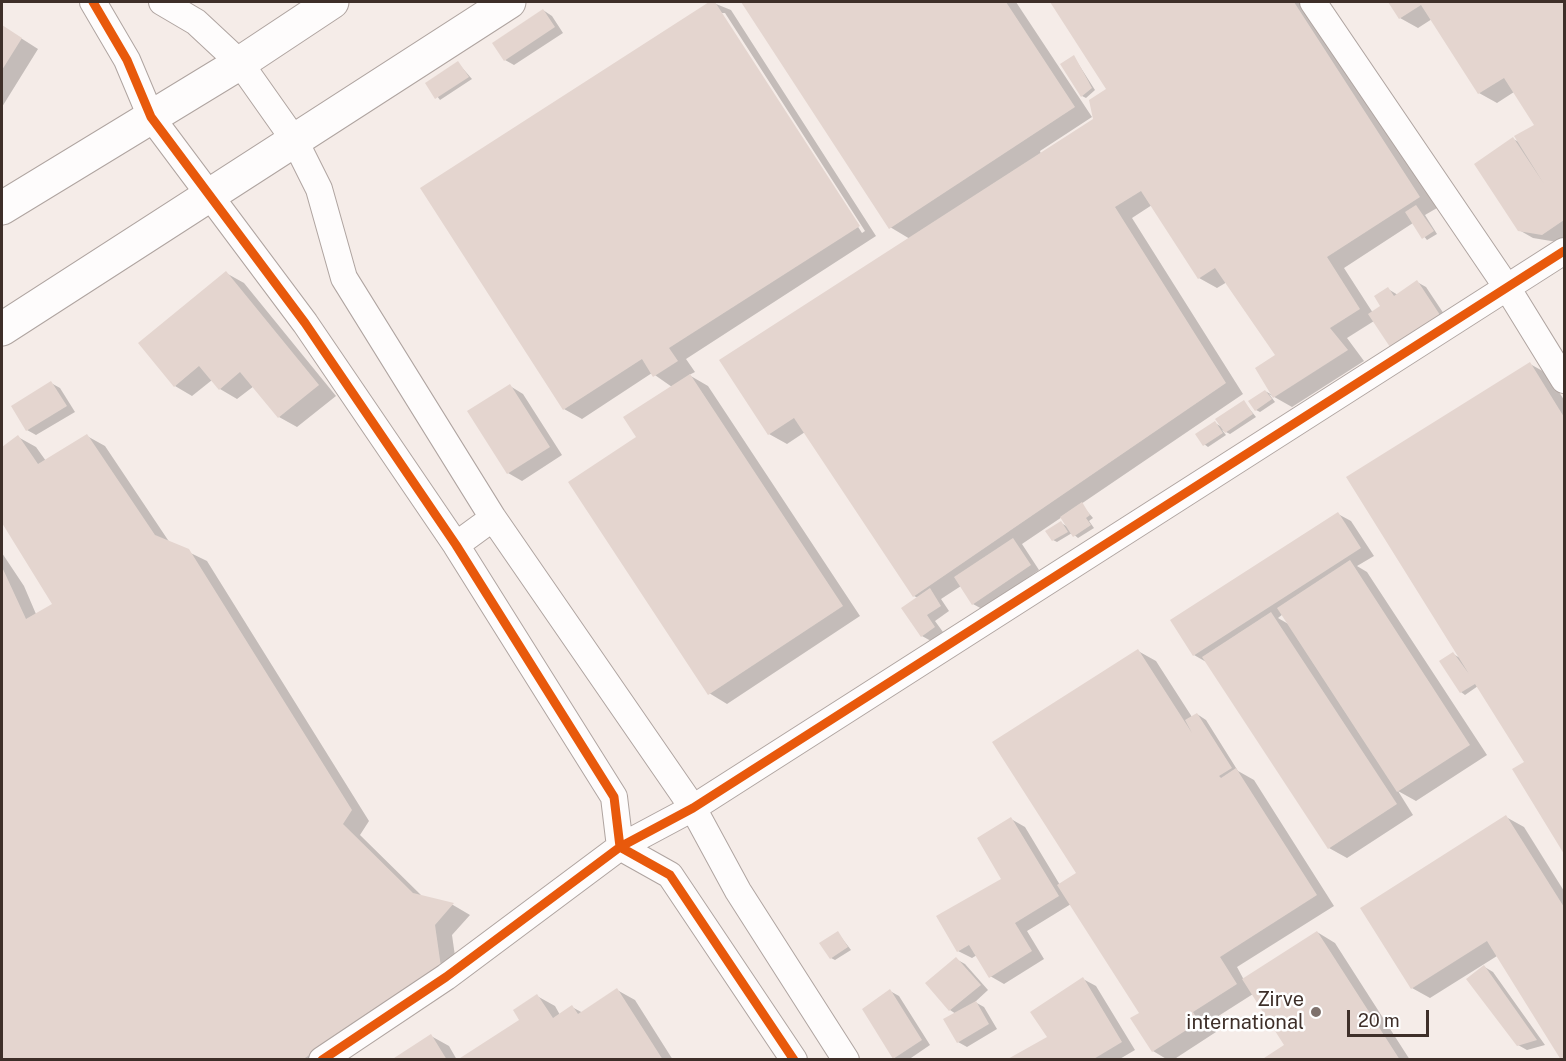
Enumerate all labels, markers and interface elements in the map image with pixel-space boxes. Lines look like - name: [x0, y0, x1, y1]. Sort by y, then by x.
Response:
- place label: Zirve international: [1186, 988, 1304, 1035]
- scale bar: [1350, 998, 1432, 1036]
- marker: Zirve international: [1309, 1005, 1323, 1019]
- text: 20 m: [1358, 1010, 1400, 1031]

